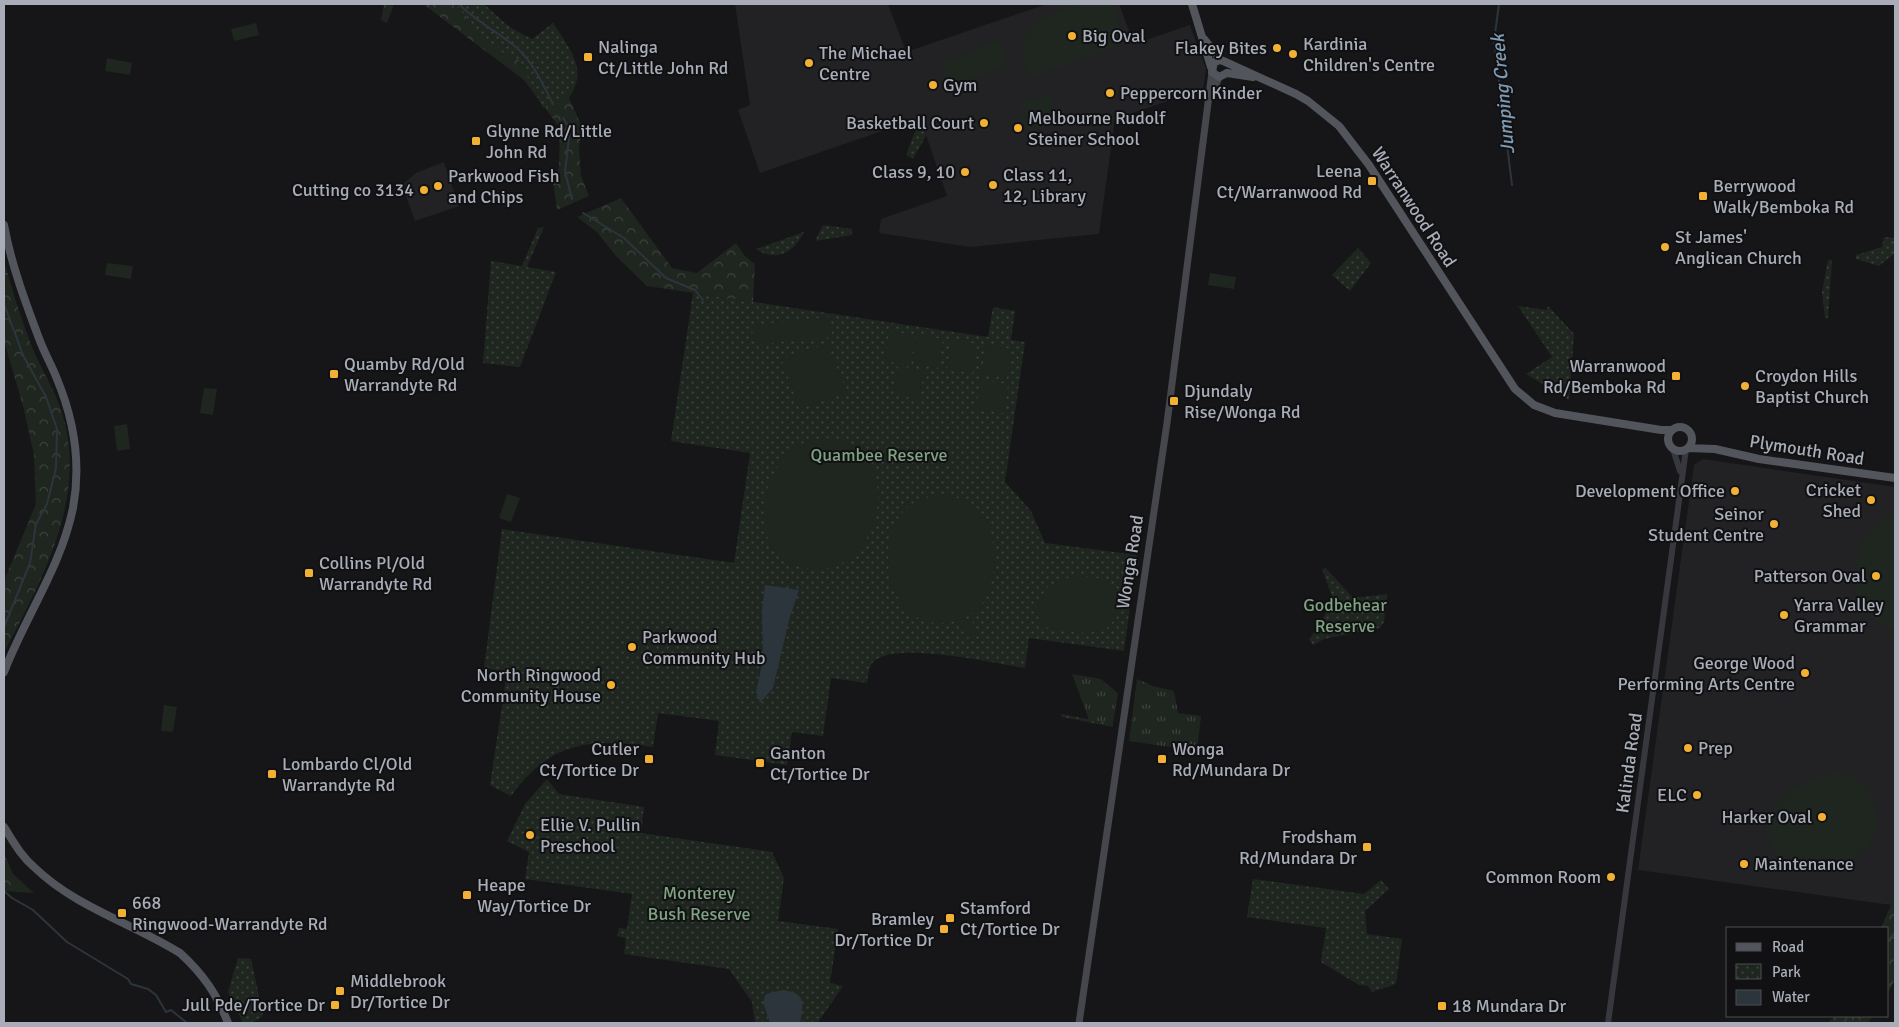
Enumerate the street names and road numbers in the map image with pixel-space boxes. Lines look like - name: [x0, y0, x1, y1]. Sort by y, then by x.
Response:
- street label: Warranwood Road: [1367, 143, 1461, 271]
- street label: Plymouth Road: [1748, 430, 1866, 470]
- street label: Wonga Road: [1112, 513, 1148, 611]
- street label: Kalinda Road: [1611, 712, 1647, 814]

